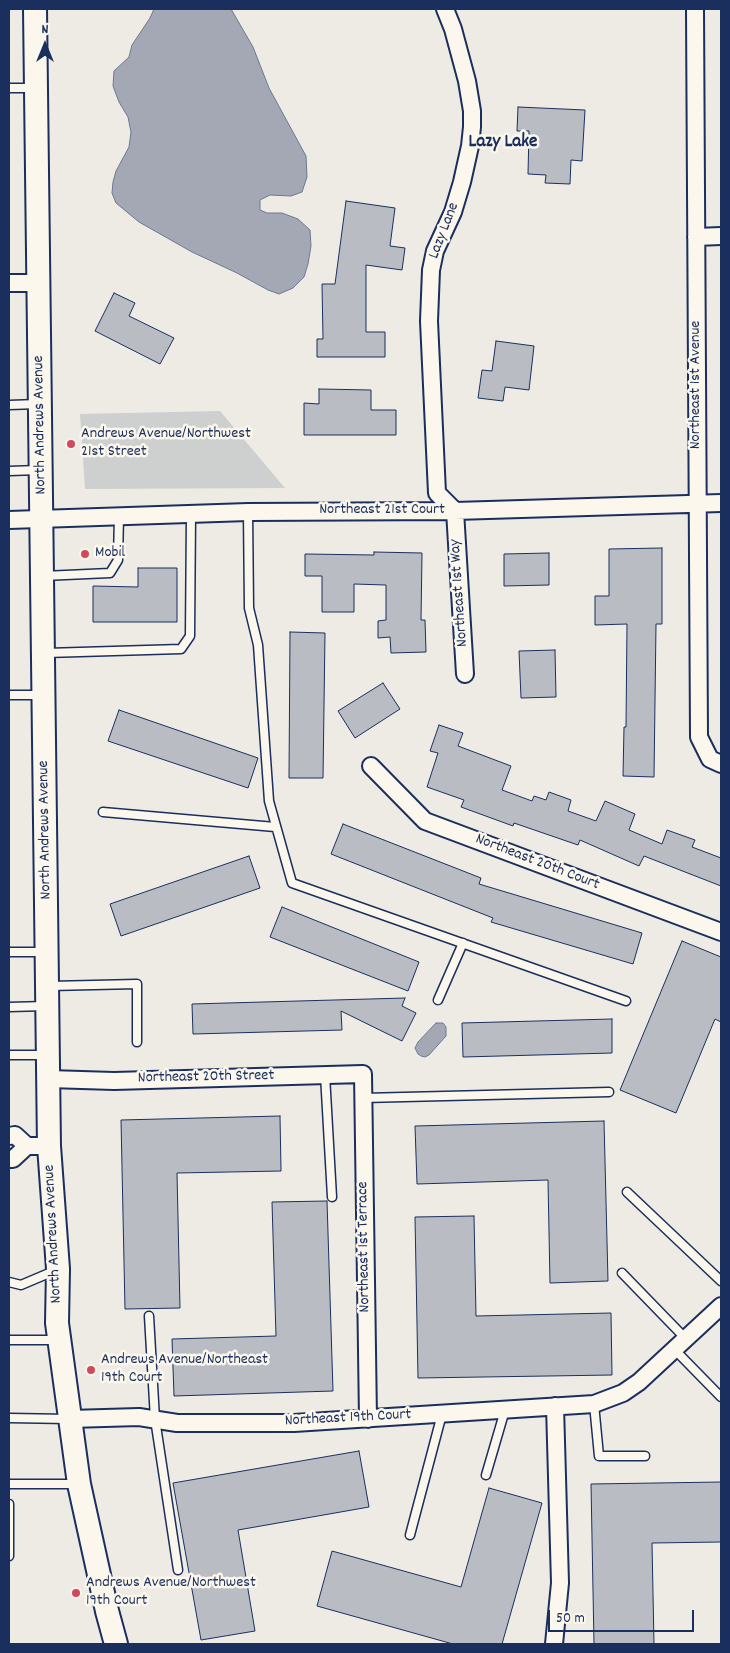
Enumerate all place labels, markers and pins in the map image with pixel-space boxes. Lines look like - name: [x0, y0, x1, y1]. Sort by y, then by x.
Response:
- place label: Andrews Avenue/Northwest 21st Street: [81, 425, 251, 463]
- marker: Andrews Avenue/Northwest 21st Street: [65, 438, 77, 450]
- place label: Mobil: [95, 544, 125, 564]
- marker: Mobil: [79, 548, 91, 560]
- place label: Andrews Avenue/Northeast 19th Court: [101, 1351, 268, 1389]
- marker: Andrews Avenue/Northeast 19th Court: [85, 1364, 97, 1376]
- place label: Andrews Avenue/Northwest 19th Court: [86, 1574, 256, 1612]
- marker: Andrews Avenue/Northwest 19th Court: [70, 1587, 82, 1599]

